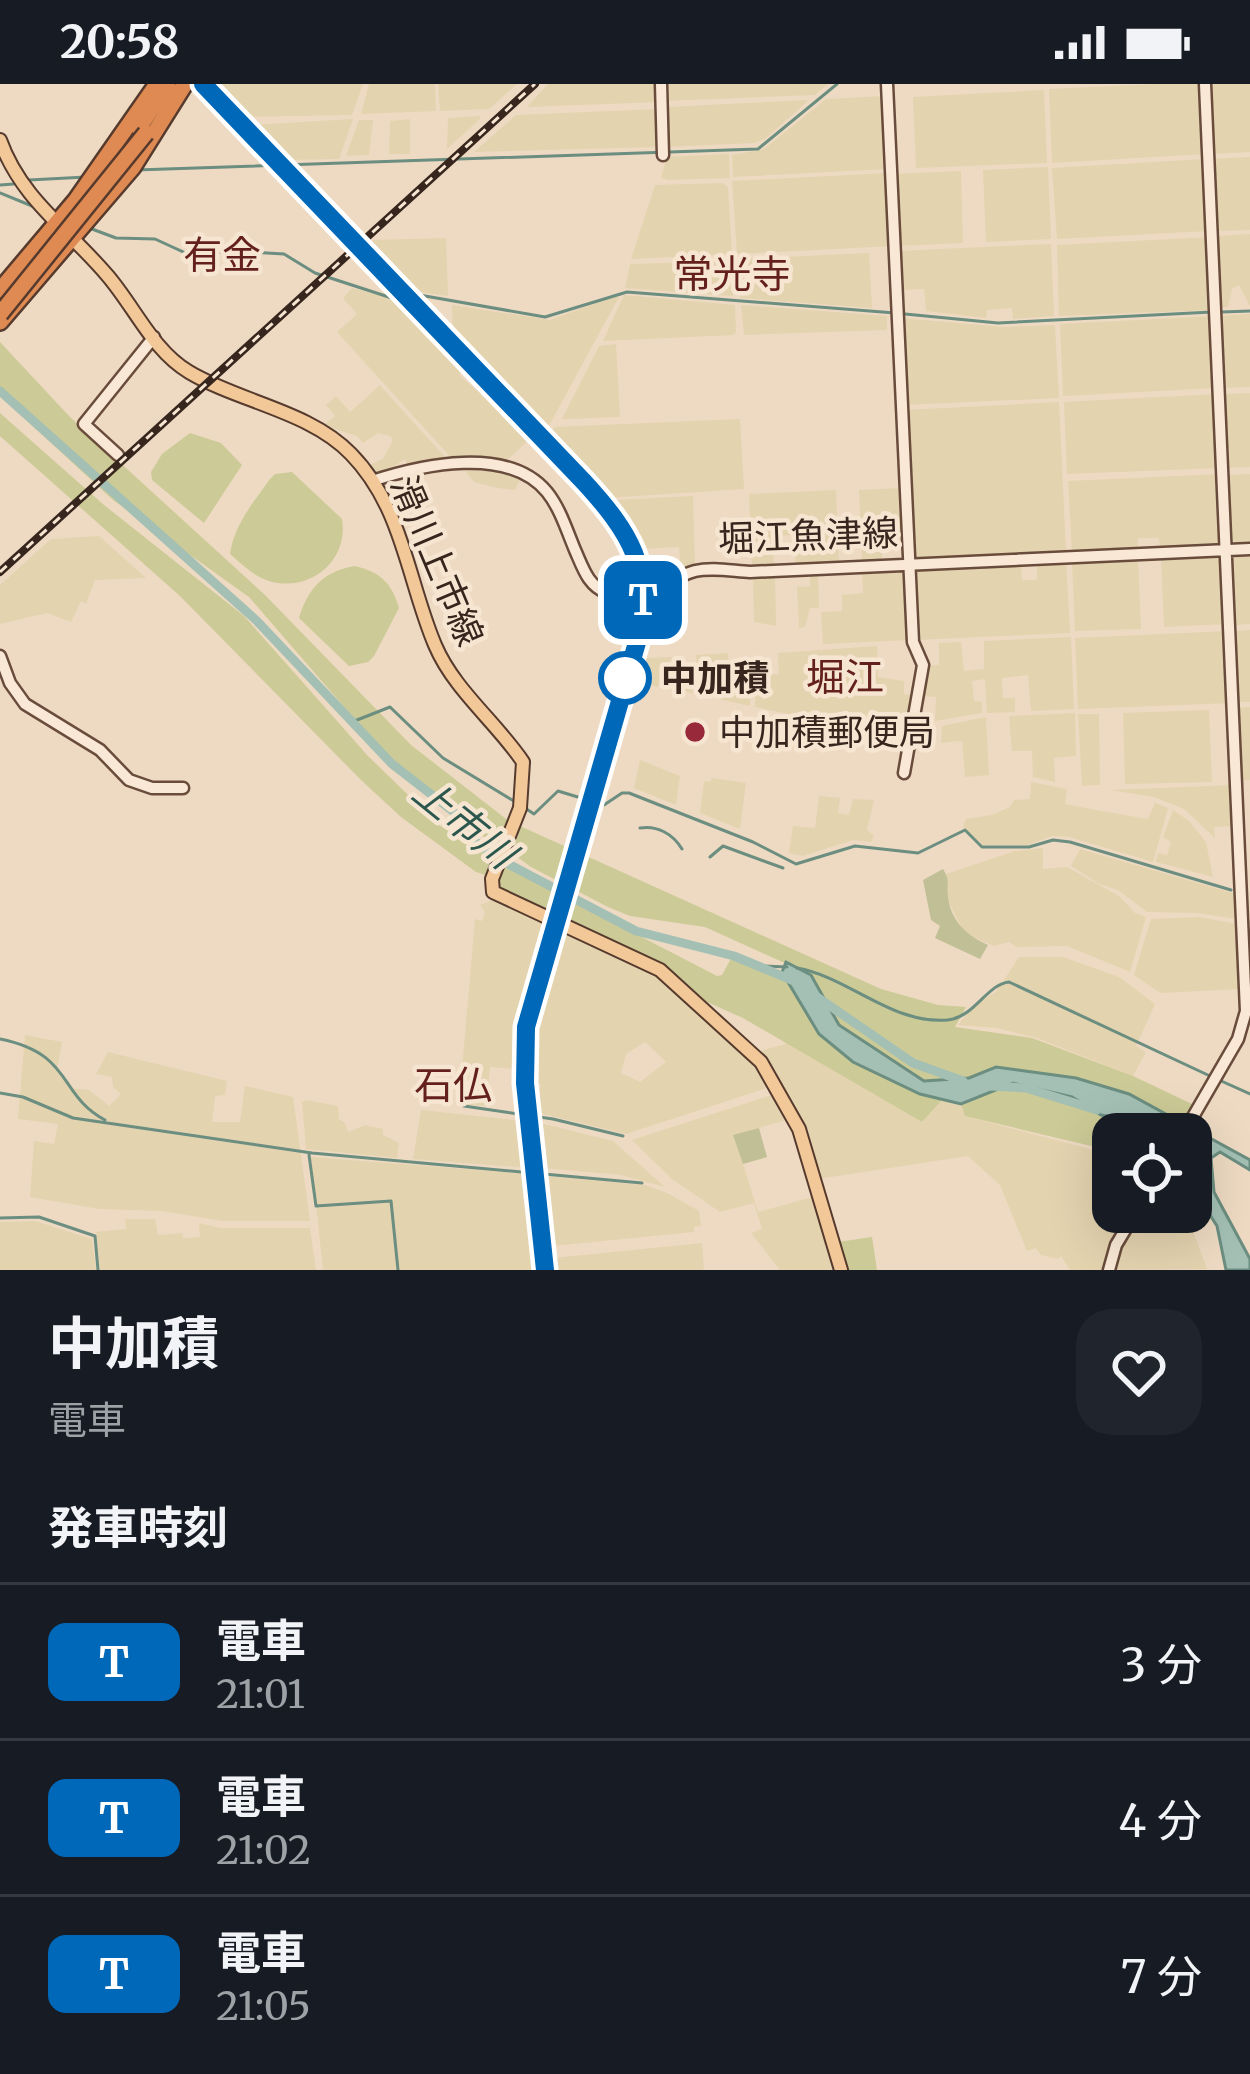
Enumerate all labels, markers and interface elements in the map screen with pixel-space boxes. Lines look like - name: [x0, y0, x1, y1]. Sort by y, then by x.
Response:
- text: 20:58: [60, 14, 179, 70]
- district label: 有金: [183, 231, 261, 280]
- district label: 常光寺: [673, 250, 791, 299]
- street label: 滑川上市線: [381, 469, 493, 653]
- street label: 堀江魚津線: [717, 510, 899, 562]
- line badge: T: [604, 561, 682, 639]
- text: T: [628, 574, 658, 626]
- marker: 中加積: [600, 653, 650, 703]
- district label: 堀江: [806, 653, 884, 702]
- place label: 中加積: [661, 656, 769, 701]
- place label: 中加積郵便局: [719, 710, 935, 755]
- marker: 中加積郵便局: [682, 719, 708, 745]
- water label: 上市川: [403, 767, 528, 881]
- district label: 石仏: [414, 1061, 492, 1110]
- map controls: [1092, 1113, 1212, 1233]
- button: locate: [1092, 1113, 1212, 1233]
- text: 中加積: [48, 1308, 219, 1380]
- button: heart: [1076, 1309, 1202, 1435]
- text: 電車: [48, 1396, 126, 1445]
- text: 発車時刻: [48, 1500, 228, 1556]
- text: 電車: [216, 1613, 306, 1669]
- text: T: [99, 1636, 129, 1688]
- text: 3 分: [1121, 1637, 1202, 1693]
- text: 21:01: [216, 1670, 305, 1719]
- text: 電車: [216, 1769, 306, 1825]
- text: T: [99, 1792, 129, 1844]
- text: 4 分: [1119, 1793, 1202, 1849]
- text: 21:02: [216, 1826, 311, 1875]
- text: 電車: [216, 1925, 306, 1981]
- text: T: [99, 1948, 129, 2000]
- text: 7 分: [1121, 1949, 1202, 2005]
- text: 21:05: [216, 1982, 311, 2031]

